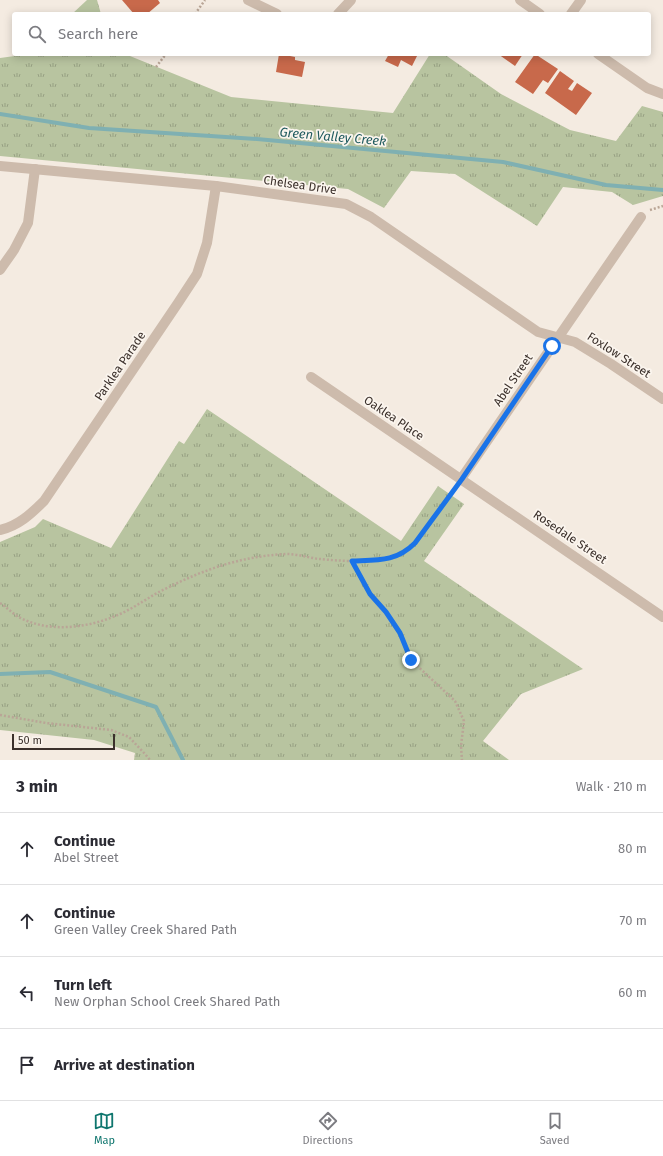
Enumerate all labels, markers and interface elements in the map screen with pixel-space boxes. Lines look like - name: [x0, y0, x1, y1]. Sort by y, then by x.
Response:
- search box: [12, 12, 651, 56]
- icon: search: [26, 23, 48, 45]
- text: Search here: [58, 25, 138, 43]
- water label: Green Valley Creek: [279, 124, 387, 149]
- street label: Chelsea Drive: [263, 173, 337, 197]
- street label: Parklea Parade: [92, 329, 148, 403]
- street label: Foxlow Street: [585, 329, 654, 381]
- route start: [543, 337, 561, 355]
- street label: Abel Street: [490, 351, 536, 409]
- street label: Oaklea Place: [361, 393, 427, 443]
- street label: Rosedale Street: [531, 507, 610, 567]
- route end: [402, 651, 420, 669]
- scale bar: [12, 732, 115, 751]
- text: 50 m: [18, 734, 42, 747]
- text: 3 min: [16, 776, 58, 797]
- text: Walk · 210 m: [576, 779, 647, 794]
- text: Continue: [54, 832, 115, 850]
- icon: ahead: [16, 838, 38, 860]
- text: 80 m: [618, 841, 647, 856]
- text: Abel Street: [54, 850, 119, 865]
- text: Continue: [54, 904, 115, 922]
- icon: ahead: [16, 910, 38, 932]
- text: 70 m: [620, 913, 647, 928]
- text: Green Valley Creek Shared Path: [54, 922, 237, 937]
- text: Turn left: [54, 976, 112, 994]
- icon: left: [16, 982, 38, 1004]
- text: 60 m: [618, 985, 647, 1000]
- text: New Orphan School Creek Shared Path: [54, 994, 281, 1009]
- icon: arrive: [16, 1054, 38, 1076]
- text: Arrive at destination: [54, 1056, 195, 1074]
- tab: Map: [93, 1110, 115, 1147]
- tab: Directions: [302, 1110, 353, 1147]
- tab: Saved: [540, 1110, 570, 1147]

